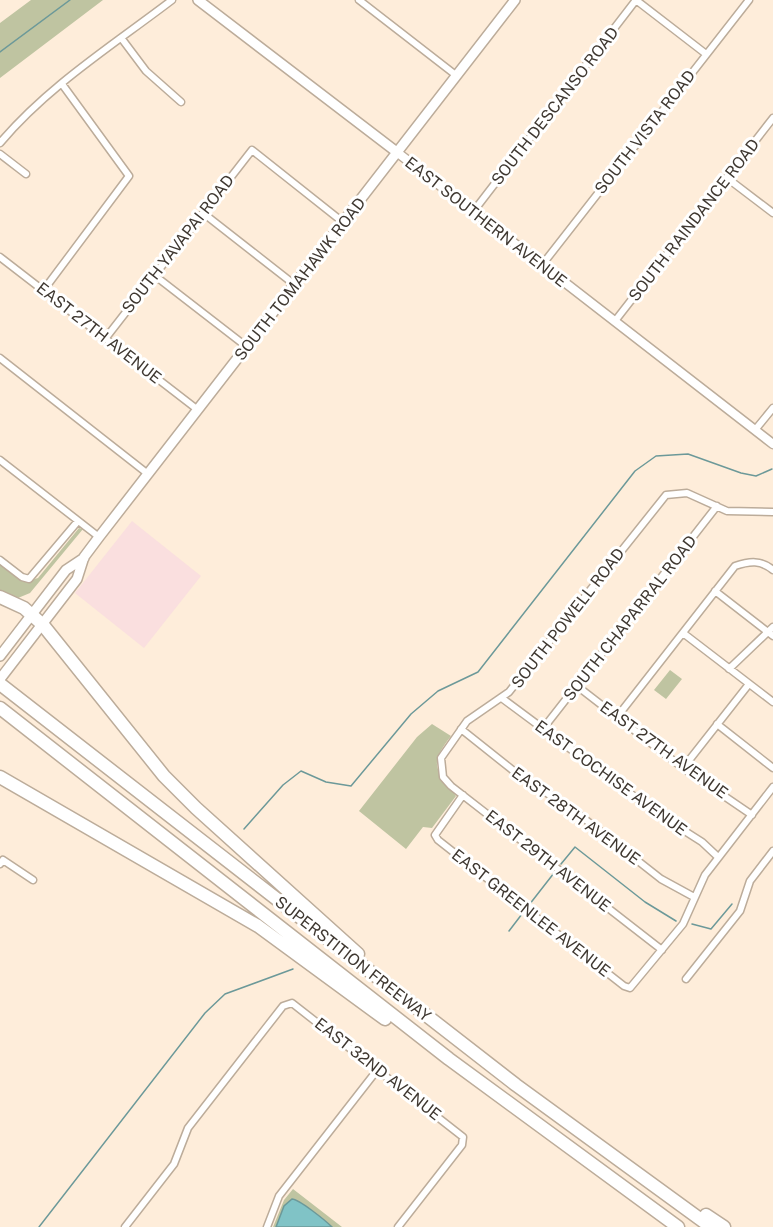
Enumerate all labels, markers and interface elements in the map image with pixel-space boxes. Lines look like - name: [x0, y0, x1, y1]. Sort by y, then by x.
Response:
- street label: SOUTH DESCANSO ROAD: [487, 23, 623, 189]
- street label: SOUTH VISTA ROAD: [591, 66, 699, 198]
- street label: SOUTH RAINDANCE ROAD: [625, 135, 763, 305]
- street label: EAST SOUTHERN AVENUE: [401, 153, 571, 291]
- street label: SOUTH YAVAPAI ROAD: [118, 171, 238, 317]
- street label: SOUTH TOMAHAWK ROAD: [230, 194, 370, 364]
- street label: EAST 27TH AVENUE: [33, 278, 165, 388]
- street label: SOUTH CHAPARRAL ROAD: [560, 532, 700, 704]
- street label: SOUTH POWELL ROAD: [507, 544, 629, 692]
- street label: EAST 27TH AVENUE: [597, 697, 731, 803]
- street label: EAST COCHISE AVENUE: [531, 716, 691, 840]
- street label: EAST 28TH AVENUE: [508, 763, 644, 869]
- street label: EAST 29TH AVENUE: [482, 806, 614, 916]
- street label: EAST GREENLEE AVENUE: [448, 845, 614, 981]
- street label: SUPERSTITION FREEWAY: [271, 892, 435, 1026]
- street label: EAST 32ND AVENUE: [311, 1014, 445, 1124]

